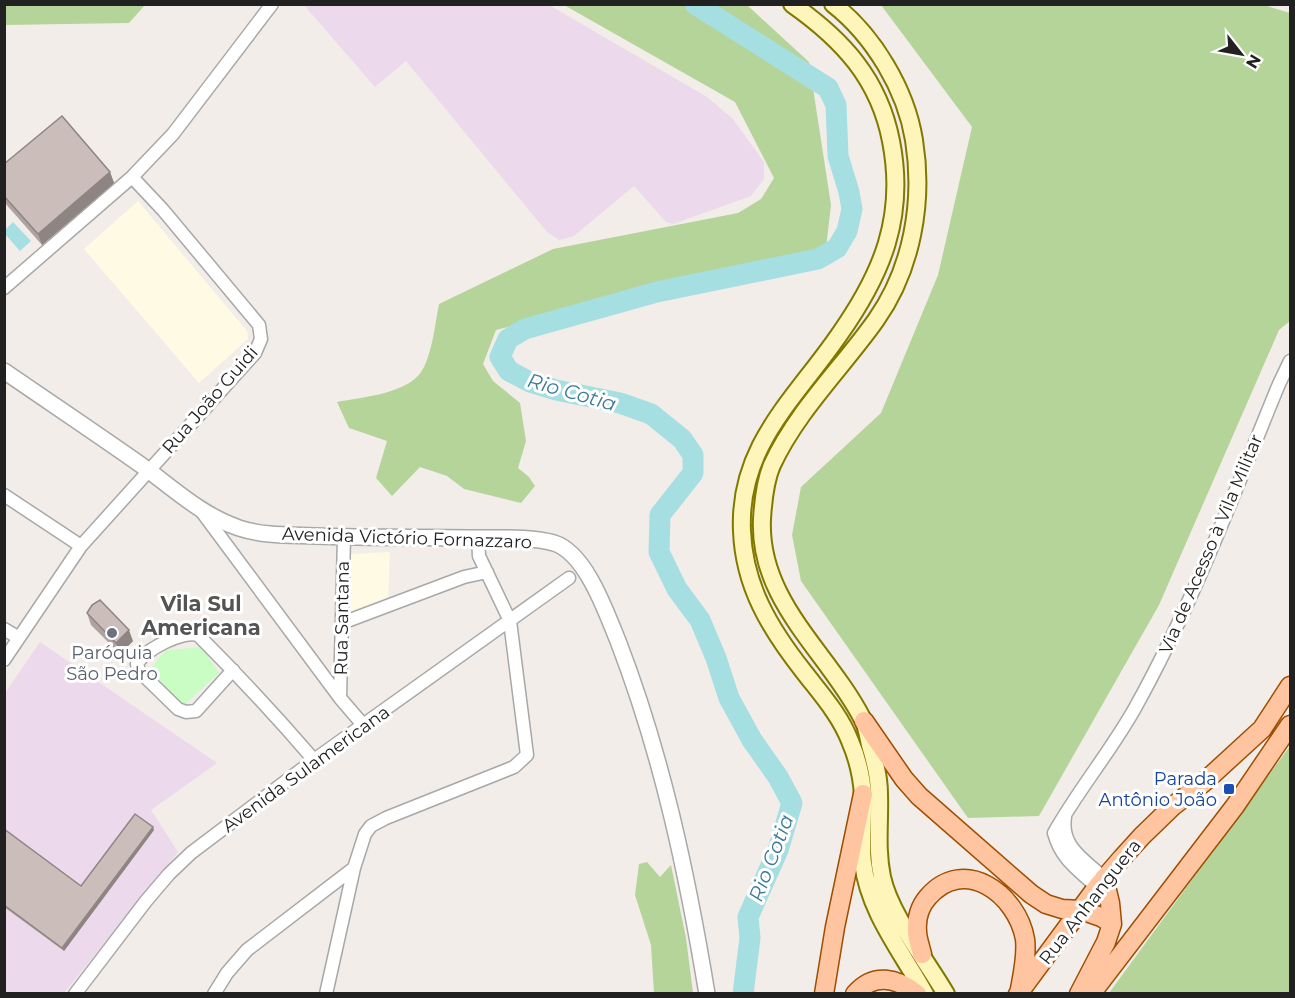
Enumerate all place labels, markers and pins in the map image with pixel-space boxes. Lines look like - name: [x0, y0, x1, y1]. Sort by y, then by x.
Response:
- marker: Paróquia São Pedro: [105, 626, 119, 640]
- place label: Paróquia São Pedro: [66, 642, 158, 685]
- place label: Parada Antônio João: [1099, 768, 1217, 811]
- marker: Parada Antônio João: [1222, 782, 1236, 796]

